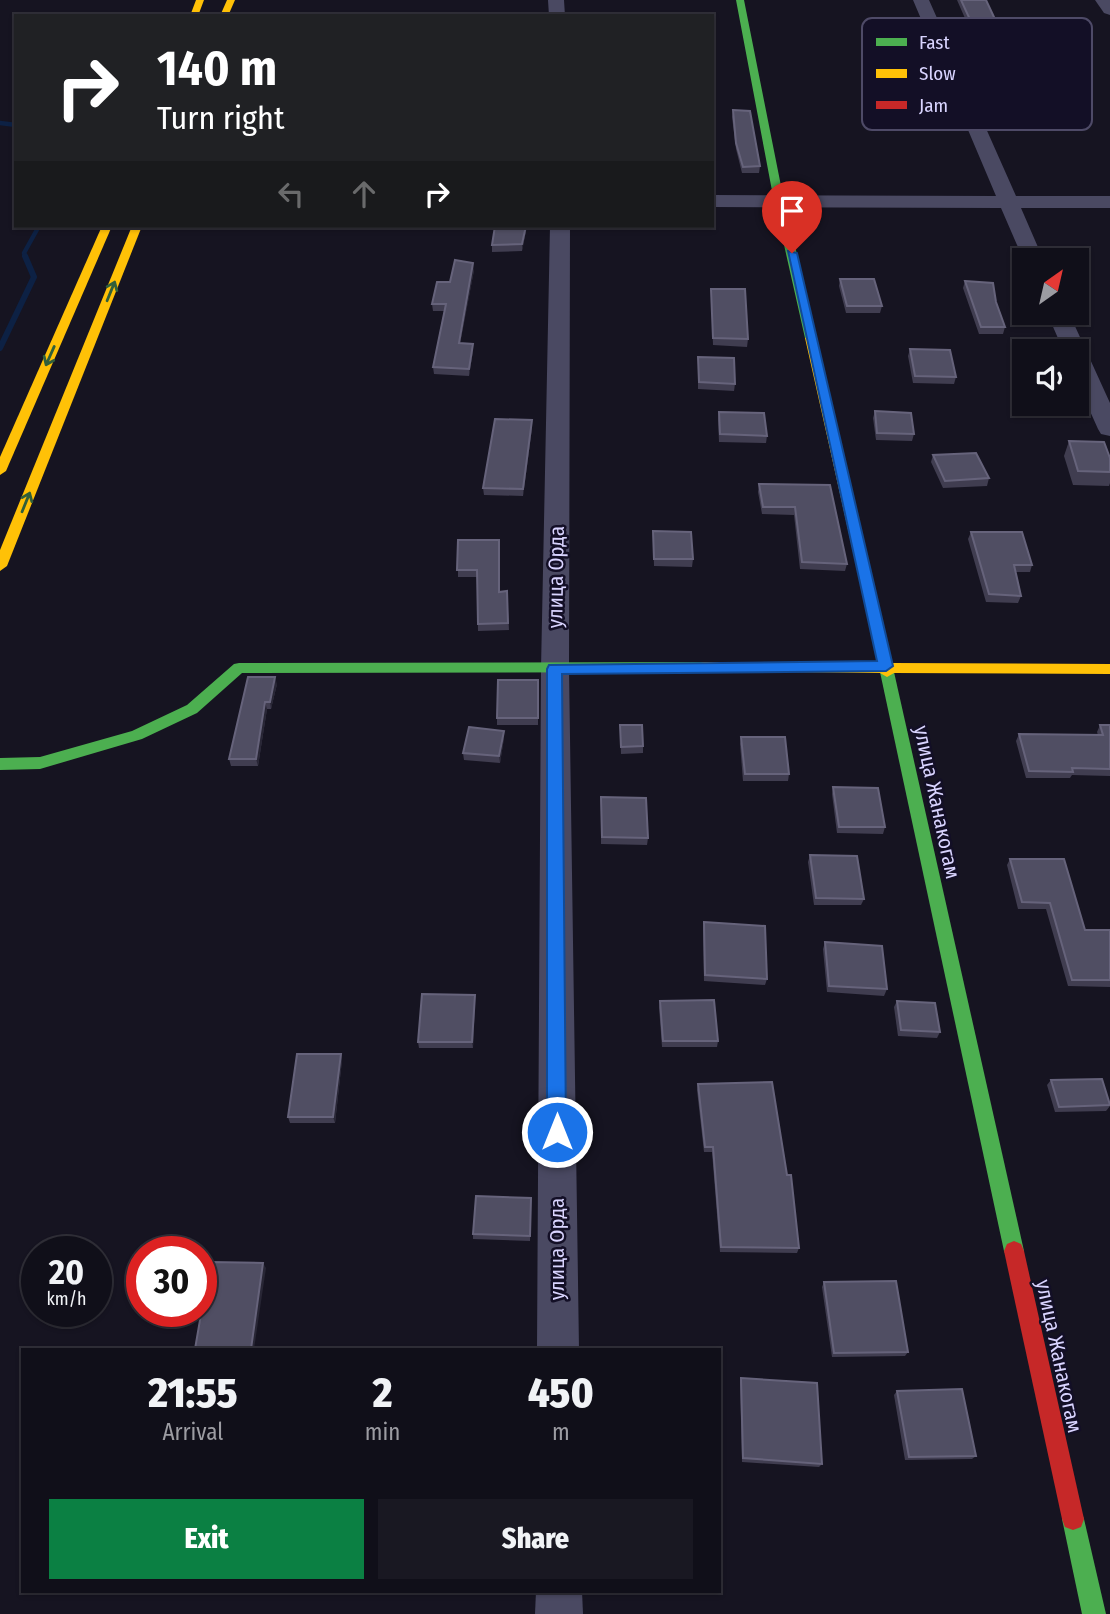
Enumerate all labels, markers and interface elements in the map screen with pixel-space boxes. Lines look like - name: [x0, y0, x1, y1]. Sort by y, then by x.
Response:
- legend: [862, 18, 1092, 130]
- text: Fast: [919, 31, 950, 54]
- text: 140 m: [157, 39, 277, 98]
- icon: right: [42, 42, 133, 133]
- text: Slow: [919, 62, 956, 85]
- text: Jam: [919, 94, 948, 117]
- text: Turn right: [157, 99, 284, 137]
- icon: left: [272, 175, 310, 213]
- icon: ahead: [345, 175, 383, 213]
- icon: right: [418, 175, 456, 213]
- pin: [762, 181, 822, 253]
- icon: arrive: [773, 192, 811, 230]
- north arrow: [1012, 248, 1088, 326]
- map controls: [1012, 248, 1089, 416]
- one-way arrow: [105, 281, 118, 303]
- button: sound: [1012, 339, 1089, 416]
- one-way arrow: [43, 344, 56, 366]
- one-way arrow: [20, 492, 33, 514]
- street label: улица Орда: [542, 525, 570, 629]
- street label: улица Жанакогам: [908, 723, 966, 881]
- position arrow: [520, 1095, 594, 1169]
- street label: улица Орда: [544, 1198, 570, 1300]
- speed limit sign: 30: [126, 1236, 217, 1327]
- text: 20: [49, 1251, 84, 1293]
- street label: улица Жанакогам: [1030, 1277, 1088, 1435]
- text: km/h: [46, 1288, 87, 1310]
- text: 21:55: [148, 1368, 238, 1418]
- text: 2: [373, 1368, 393, 1418]
- text: 450: [528, 1368, 594, 1418]
- text: Arrival: [162, 1418, 223, 1446]
- text: min: [365, 1418, 400, 1446]
- text: m: [552, 1418, 570, 1446]
- button: Exit: [49, 1499, 364, 1579]
- button: Share: [378, 1499, 693, 1579]

